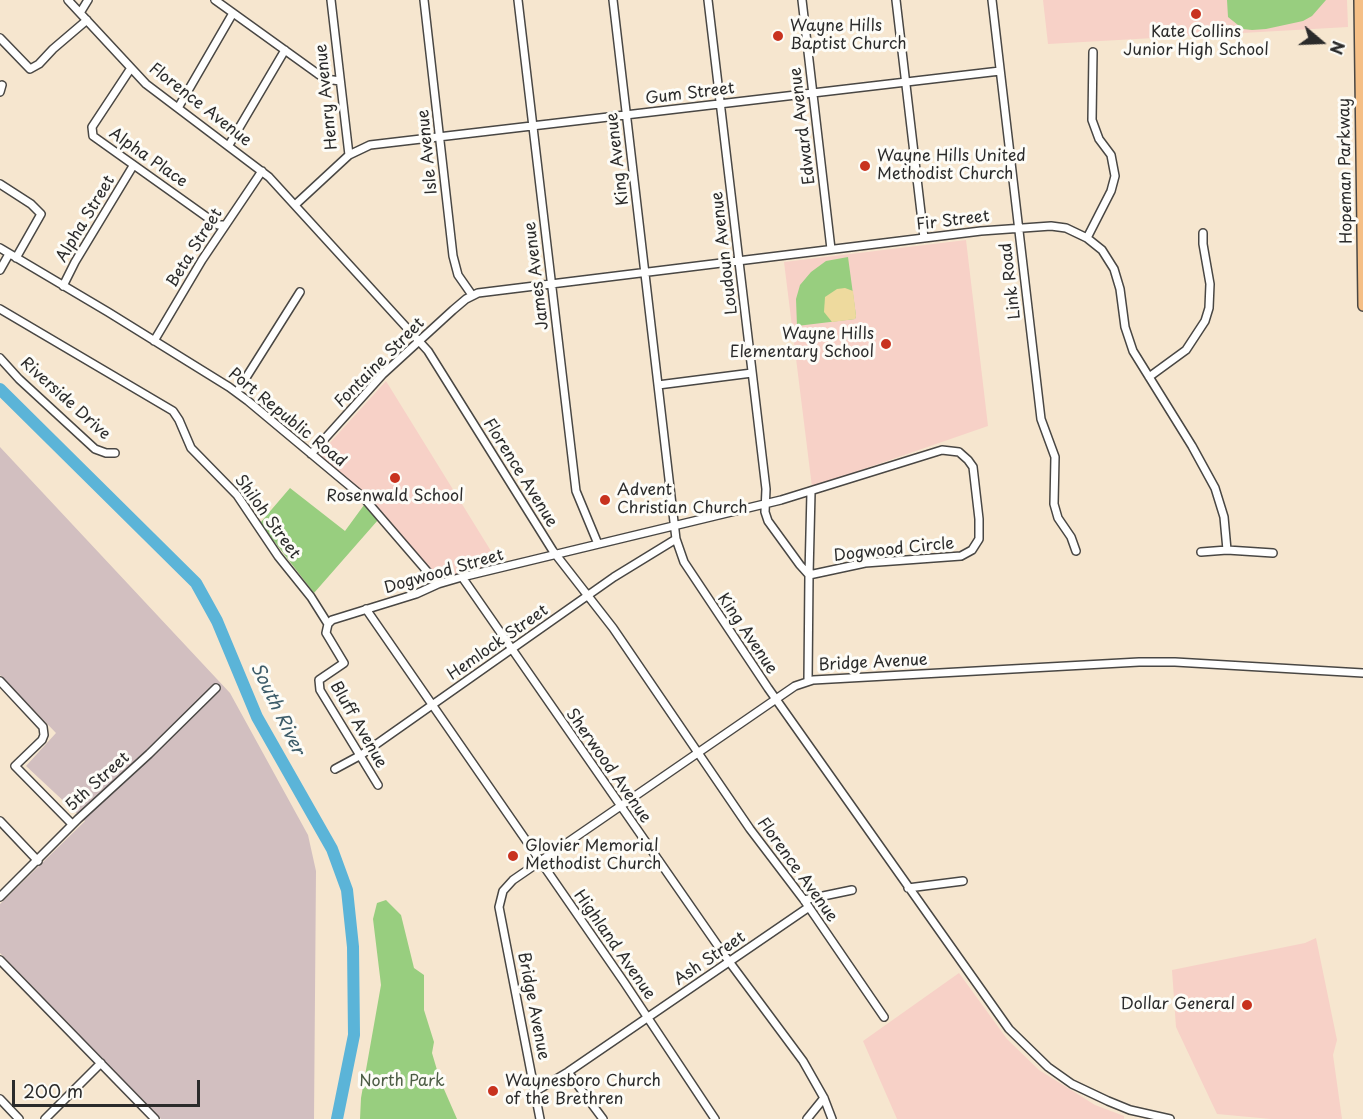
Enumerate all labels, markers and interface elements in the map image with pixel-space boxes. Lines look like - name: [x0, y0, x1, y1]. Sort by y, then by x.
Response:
- marker: Kate Collins Junior High School: [1189, 7, 1203, 21]
- north arrow: [1291, 12, 1351, 72]
- place label: Wayne Hills Baptist Church: [790, 17, 907, 55]
- place label: Kate Collins Junior High School: [1123, 23, 1269, 61]
- marker: Wayne Hills Baptist Church: [771, 29, 785, 43]
- text: N: [1325, 38, 1351, 58]
- street label: Henry Avenue: [312, 43, 342, 151]
- street label: Florence Avenue: [145, 59, 255, 151]
- street label: Edward Avenue: [786, 66, 820, 186]
- street label: Gum Street: [644, 79, 736, 109]
- street label: Hopeman Parkway: [1335, 98, 1357, 244]
- street label: Isle Avenue: [414, 108, 442, 196]
- street label: King Avenue: [603, 112, 633, 206]
- street label: Alpha Place: [105, 124, 191, 192]
- place label: Wayne Hills United Methodist Church: [877, 147, 1026, 185]
- marker: Wayne Hills United Methodist Church: [858, 159, 872, 173]
- street label: Alpha Street: [53, 172, 119, 266]
- street label: Loudoun Avenue: [708, 190, 742, 316]
- street label: Beta Street: [163, 205, 227, 291]
- street label: Fir Street: [915, 207, 991, 235]
- street label: James Avenue: [521, 221, 553, 331]
- street label: Link Road: [997, 242, 1025, 320]
- street label: Fontaine Street: [331, 314, 429, 412]
- place label: Wayne Hills Elementary School: [730, 325, 874, 363]
- marker: Wayne Hills Elementary School: [879, 337, 893, 351]
- street label: Riverside Drive: [16, 354, 114, 444]
- street label: Port Republic Road: [224, 365, 350, 471]
- street label: Florence Avenue: [479, 415, 561, 531]
- street label: Shiloh Street: [230, 471, 304, 563]
- marker: Rosenwald School: [388, 471, 402, 485]
- place label: Advent Christian Church: [617, 481, 747, 519]
- place label: Rosenwald School: [326, 487, 464, 507]
- marker: Advent Christian Church: [598, 493, 612, 507]
- street label: Dogwood Circle: [833, 534, 955, 566]
- street label: Dogwood Street: [382, 546, 506, 598]
- street label: King Avenue: [713, 590, 781, 678]
- street label: Hemlock Street: [444, 601, 552, 685]
- street label: Bridge Avenue: [818, 651, 928, 675]
- water label: South River: [245, 660, 309, 758]
- street label: Bluff Avenue: [325, 678, 391, 772]
- street label: Sherwood Avenue: [561, 705, 655, 827]
- street label: 5th Street: [62, 748, 134, 816]
- street label: Florence Avenue: [753, 814, 841, 926]
- place label: Glovier Memorial Methodist Church: [525, 837, 661, 875]
- marker: Glovier Memorial Methodist Church: [506, 849, 520, 863]
- street label: Highland Avenue: [569, 887, 659, 1003]
- street label: Ash Street: [671, 928, 749, 990]
- street label: Bridge Avenue: [513, 951, 553, 1061]
- place label: Dollar General: [1120, 995, 1235, 1015]
- marker: Dollar General: [1240, 998, 1254, 1012]
- scale bar: [15, 1068, 202, 1106]
- park label: North Park: [359, 1072, 445, 1092]
- place label: Waynesboro Church of the Brethren: [505, 1072, 661, 1110]
- text: 200 m: [23, 1077, 83, 1104]
- marker: Waynesboro Church of the Brethren: [486, 1084, 500, 1098]

